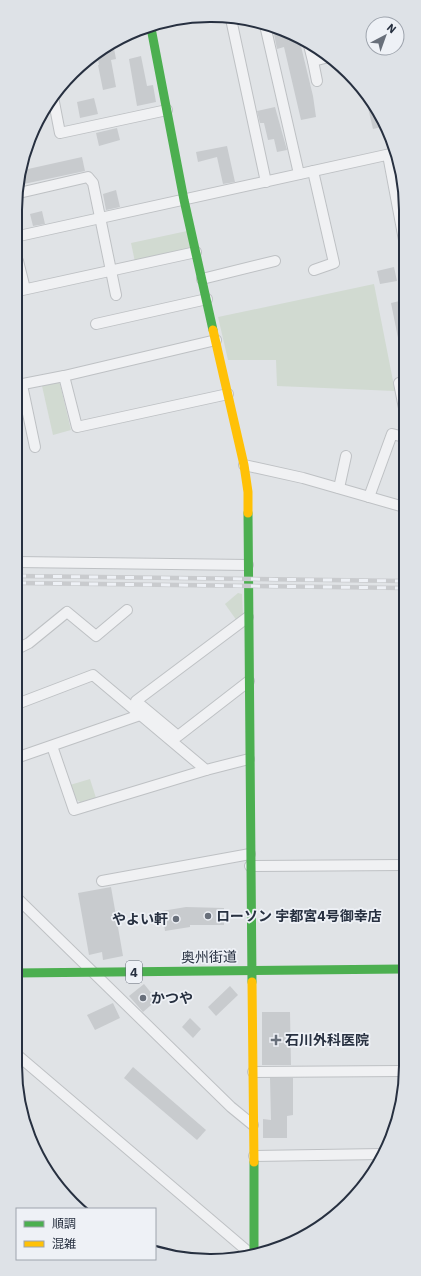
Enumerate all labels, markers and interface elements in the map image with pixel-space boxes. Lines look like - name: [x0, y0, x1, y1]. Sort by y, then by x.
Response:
- north arrow: [365, 16, 405, 56]
- text: N: [384, 21, 399, 36]
- place label: ローソン 宇都宮4号御幸店: [216, 907, 382, 925]
- place label: やよい軒: [112, 910, 168, 928]
- marker: ローソン 宇都宮4号御幸店: [203, 911, 213, 921]
- marker: やよい軒: [171, 914, 181, 924]
- street label: 奥州街道: [181, 948, 237, 966]
- road number: 4: [126, 961, 142, 983]
- place label: かつや: [151, 989, 193, 1007]
- marker: かつや: [138, 993, 148, 1003]
- place label: 石川外科医院: [285, 1031, 369, 1049]
- marker: 石川外科医院: [270, 1034, 282, 1046]
- legend: [16, 1208, 156, 1260]
- text: 順調: [52, 1216, 76, 1231]
- text: 混雑: [52, 1236, 76, 1251]

